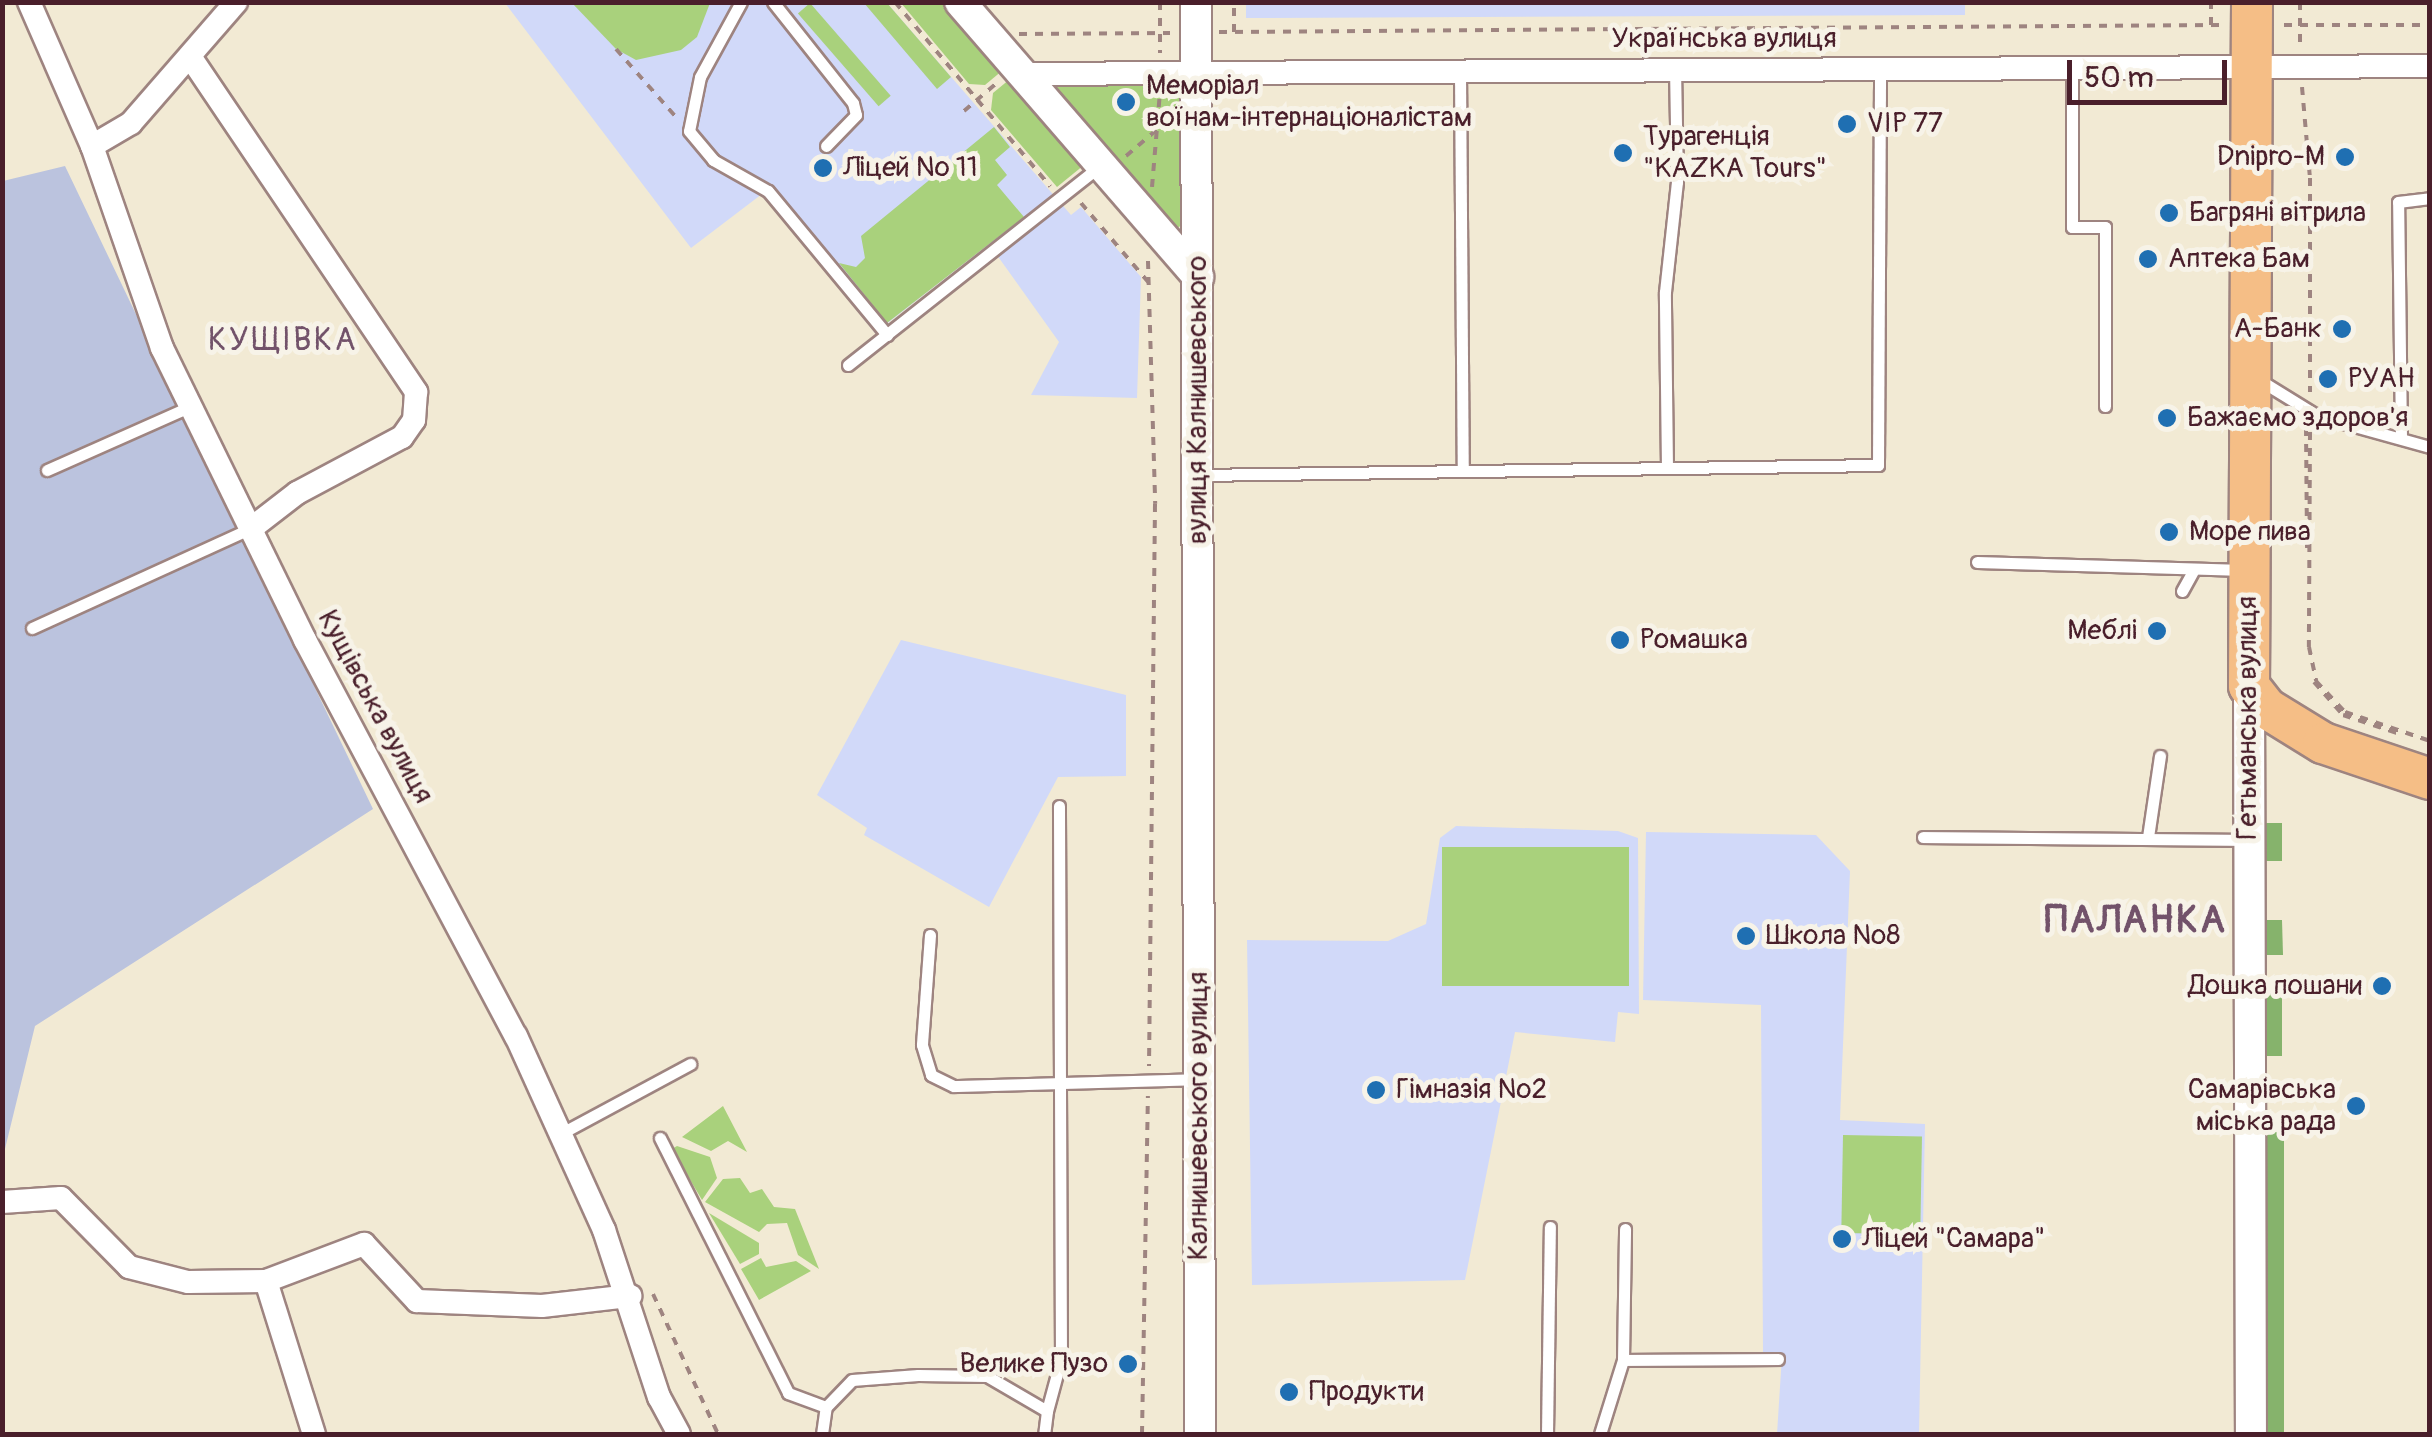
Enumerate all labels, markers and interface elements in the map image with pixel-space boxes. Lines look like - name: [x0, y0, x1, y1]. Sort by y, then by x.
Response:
- street label: Українська вулиця: [1611, 22, 1837, 56]
- scale bar: [2072, 40, 2232, 102]
- text: 50 m: [2084, 59, 2154, 96]
- place label: Меморіал воїнам-інтернаціоналістам: [1146, 69, 1472, 135]
- marker: Меморіал воїнам-інтернаціоналістам: [1115, 91, 1137, 113]
- place label: VIP 77: [1867, 107, 1943, 141]
- marker: VIP 77: [1836, 113, 1858, 135]
- place label: Турагенція "KAZKA Tours": [1643, 120, 1827, 186]
- place label: Dnipro-M: [2217, 140, 2325, 174]
- marker: Турагенція "KAZKA Tours": [1612, 142, 1634, 164]
- marker: Dnipro-M: [2334, 146, 2356, 168]
- place label: Ліцей № 11: [843, 151, 978, 185]
- marker: Ліцей № 11: [812, 157, 834, 179]
- place label: Багряні вітрила: [2189, 196, 2366, 230]
- marker: Багряні вітрила: [2158, 202, 2180, 224]
- place label: Аптека Бам: [2168, 242, 2310, 276]
- marker: Аптека Бам: [2137, 248, 2159, 270]
- street label: вулиця Калнишевського: [1181, 256, 1215, 544]
- place label: А-Банк: [2234, 312, 2322, 346]
- marker: А-Банк: [2331, 318, 2353, 340]
- district label: КУЩІВКА: [208, 321, 358, 359]
- place label: РУАН: [2348, 362, 2415, 396]
- marker: РУАН: [2317, 368, 2339, 390]
- place label: Бажаємо здоров'я: [2187, 401, 2408, 435]
- marker: Бажаємо здоров'я: [2156, 407, 2178, 429]
- place label: Море пива: [2189, 515, 2311, 549]
- marker: Море пива: [2158, 521, 2180, 543]
- street label: Гетьманська вулиця: [2231, 596, 2265, 840]
- street label: Кущівська вулиця: [310, 605, 440, 809]
- place label: Меблі: [2067, 614, 2137, 648]
- marker: Меблі: [2146, 620, 2168, 642]
- place label: Ромашка: [1640, 623, 1748, 657]
- marker: Ромашка: [1609, 629, 1631, 651]
- district label: ПАЛАНКА: [2045, 898, 2227, 944]
- place label: Школа №8: [1766, 919, 1900, 953]
- marker: Школа №8: [1735, 925, 1757, 947]
- place label: Дошка пошани: [2188, 969, 2362, 1003]
- street label: Калнишевського вулиця: [1182, 972, 1216, 1260]
- marker: Дошка пошани: [2371, 975, 2393, 997]
- place label: Гімназія №2: [1396, 1073, 1547, 1107]
- place label: Самарівська міська рада: [2188, 1073, 2336, 1139]
- marker: Гімназія №2: [1365, 1079, 1387, 1101]
- marker: Самарівська міська рада: [2345, 1095, 2367, 1117]
- place label: Ліцей "Самара": [1862, 1222, 2045, 1256]
- marker: Ліцей "Самара": [1831, 1228, 1853, 1250]
- place label: Велике Пузо: [960, 1347, 1108, 1381]
- marker: Велике Пузо: [1117, 1353, 1139, 1375]
- place label: Продукти: [1309, 1375, 1424, 1409]
- marker: Продукти: [1278, 1381, 1300, 1403]

